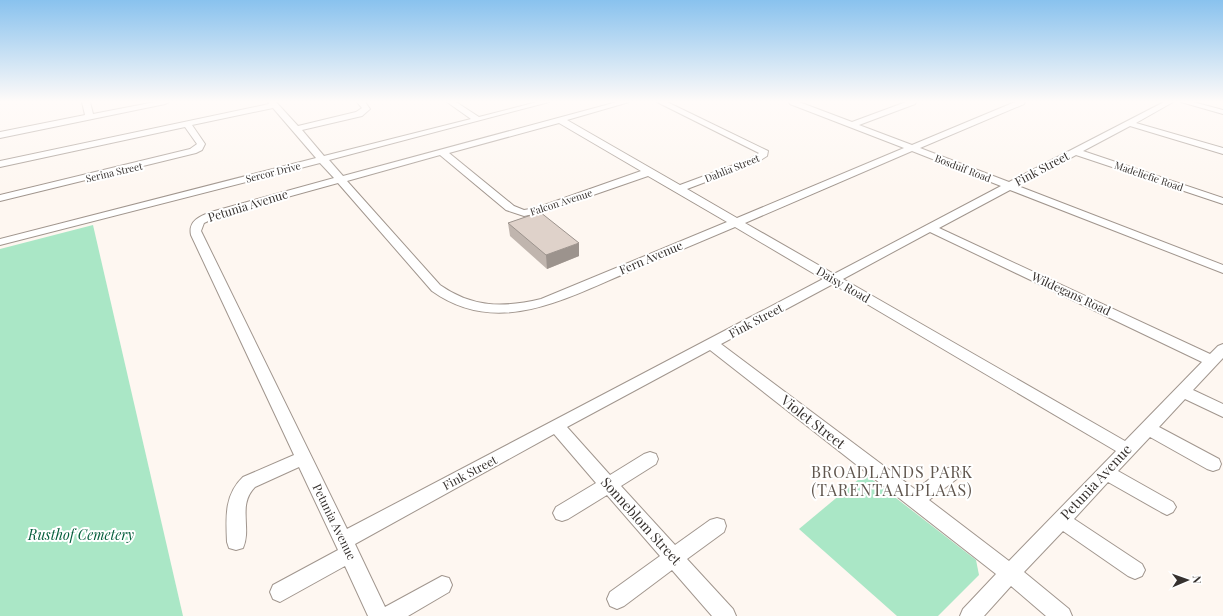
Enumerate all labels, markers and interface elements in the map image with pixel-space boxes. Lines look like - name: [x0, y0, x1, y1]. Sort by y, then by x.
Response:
- street label: Fink Street: [1012, 147, 1072, 189]
- street label: Dahlia Street: [702, 150, 762, 185]
- street label: Bosduif Road: [933, 151, 993, 185]
- street label: Sercor Drive: [244, 158, 302, 186]
- street label: Madeliefie Road: [1113, 158, 1185, 194]
- street label: Serina Street: [84, 159, 144, 185]
- street label: Petunia Avenue: [206, 185, 290, 225]
- street label: Falcon Avenue: [528, 185, 594, 219]
- street label: Fern Avenue: [617, 237, 685, 278]
- street label: Daisy Road: [814, 262, 873, 306]
- street label: Wildegans Road: [1028, 267, 1114, 318]
- street label: Fink Street: [726, 299, 786, 341]
- street label: Violet Street: [776, 390, 850, 453]
- street label: Petunia Avenue: [1056, 440, 1136, 523]
- street label: Fink Street: [440, 451, 500, 493]
- district label: BROADLANDS PARK (TARENTAALPLAAS): [811, 461, 973, 500]
- street label: Sonneblom Street: [597, 473, 687, 569]
- street label: Petunia Avenue: [310, 481, 360, 562]
- park label: Rusthof Cemetery: [27, 525, 134, 544]
- north arrow: [1167, 560, 1207, 600]
- text: N: [1190, 575, 1205, 584]

